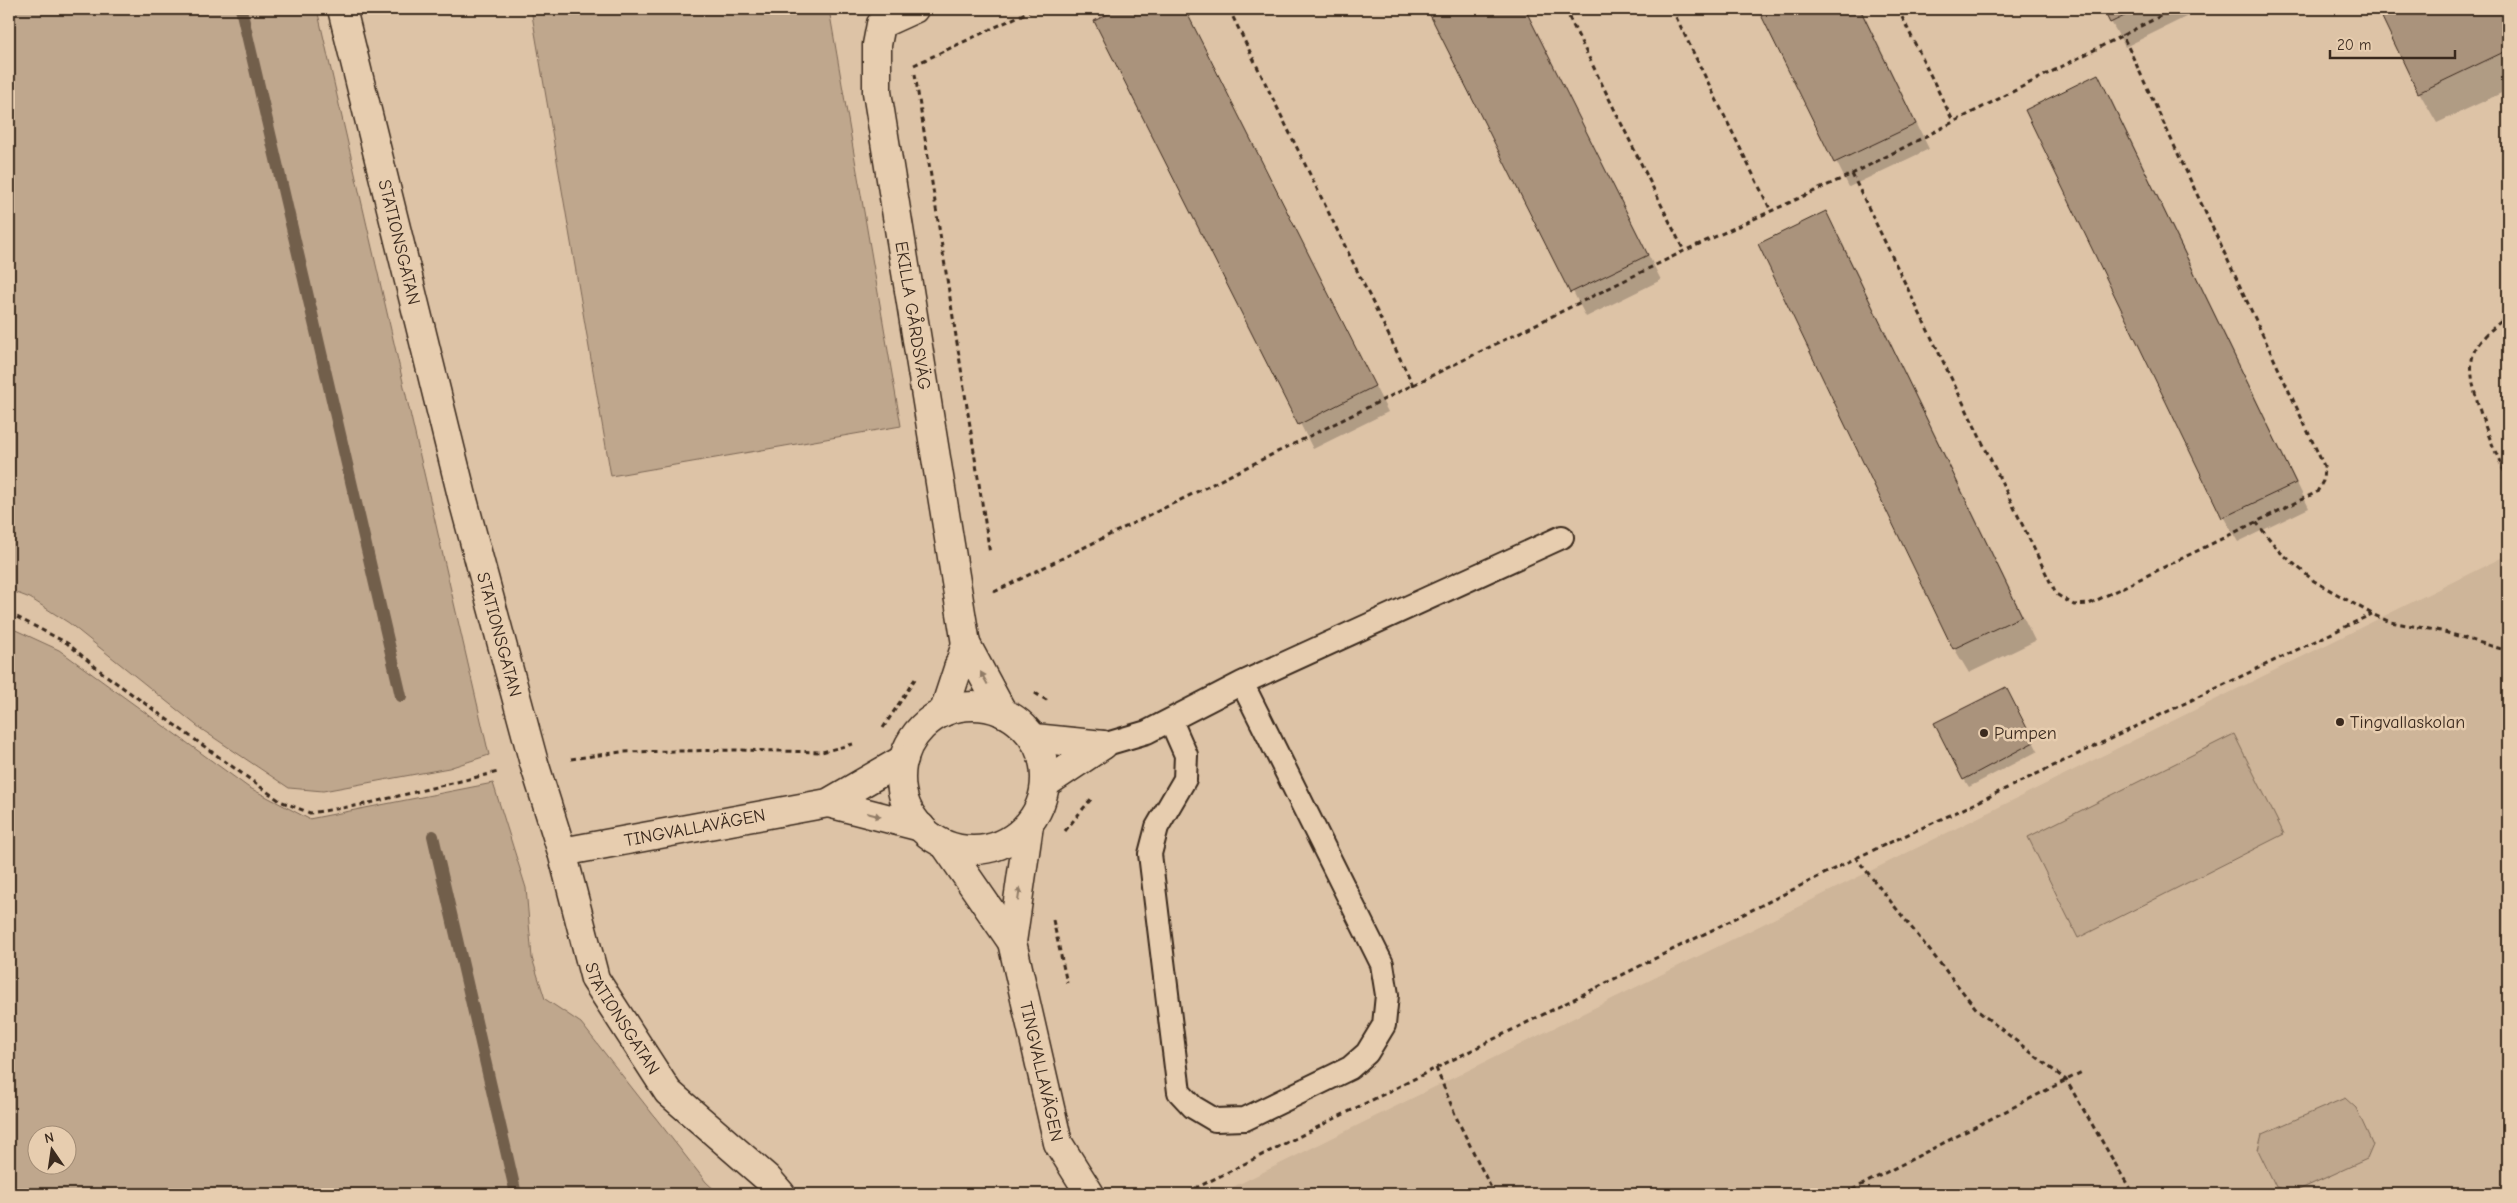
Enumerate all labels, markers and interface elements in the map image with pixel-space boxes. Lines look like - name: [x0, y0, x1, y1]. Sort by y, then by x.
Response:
- scale bar: [2330, 28, 2454, 60]
- text: 20 m: [2337, 36, 2371, 54]
- street label: STATIONSGATAN: [374, 177, 425, 307]
- street label: EKILLA GÅRDSVÄG: [891, 240, 935, 392]
- street label: STATIONSGATAN: [472, 570, 526, 699]
- one-way arrow: [980, 672, 989, 685]
- place label: Tingvallaskolan: [2350, 712, 2465, 733]
- marker: Tingvallaskolan: [2334, 716, 2346, 728]
- place label: Pumpen: [1994, 723, 2057, 744]
- marker: Pumpen: [1978, 727, 1990, 739]
- street label: TINGVALLAVÄGEN: [622, 804, 767, 851]
- one-way arrow: [867, 811, 882, 819]
- one-way arrow: [1015, 885, 1023, 901]
- street label: STATIONSGATAN: [581, 960, 664, 1078]
- street label: TINGVALLAVÄGEN: [1015, 999, 1068, 1144]
- north arrow: [28, 1126, 78, 1176]
- text: N: [43, 1129, 56, 1147]

